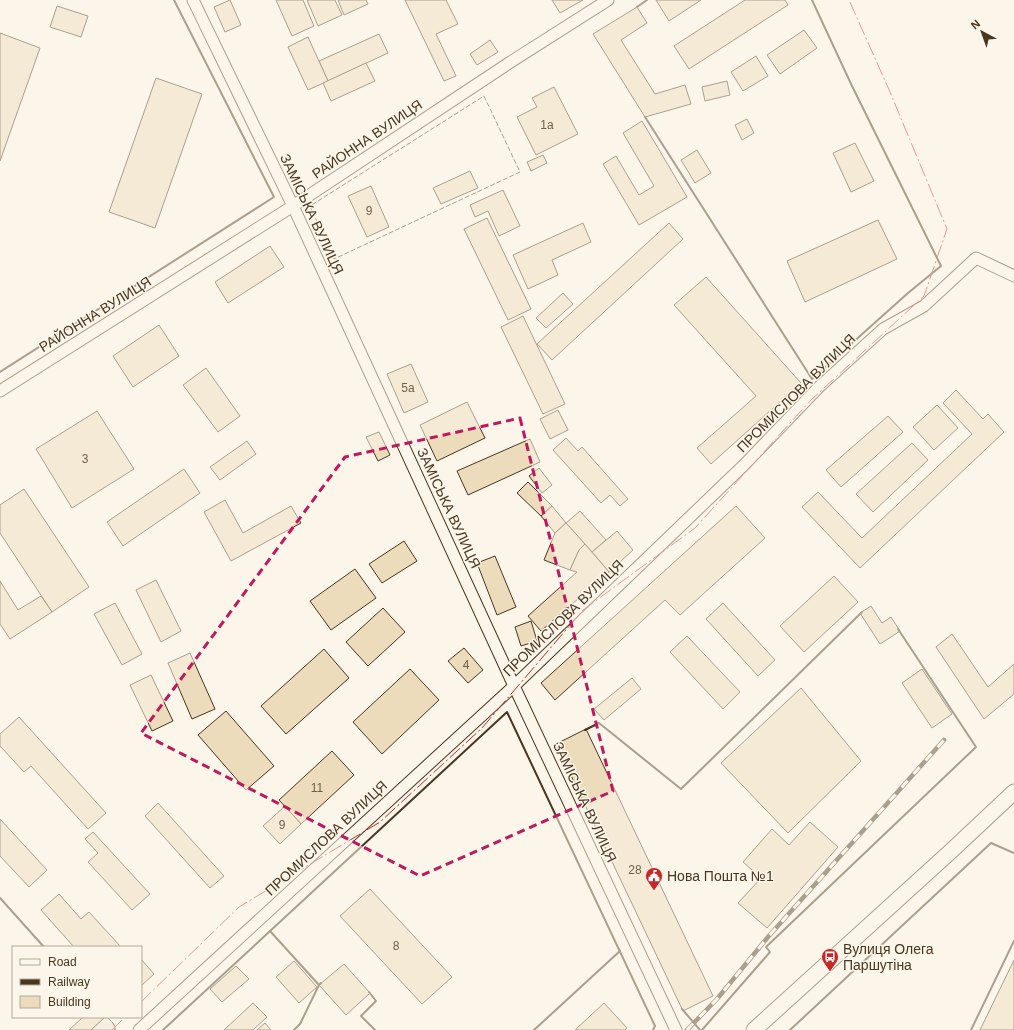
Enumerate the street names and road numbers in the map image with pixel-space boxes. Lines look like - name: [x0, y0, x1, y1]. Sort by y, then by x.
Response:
- street label: РАЙОННА ВУЛИЦЯ: [308, 95, 425, 182]
- street label: ЗАМІСЬКА ВУЛИЦЯ: [277, 151, 347, 277]
- street label: РАЙОННА ВУЛИЦЯ: [35, 272, 154, 355]
- street label: ПРОМИСЛОВА ВУЛИЦЯ: [734, 331, 858, 455]
- street label: ЗАМІСЬКА ВУЛИЦЯ: [414, 445, 484, 571]
- street label: ПРОМИСЛОВА ВУЛИЦЯ: [500, 556, 626, 680]
- street label: ЗАМІСЬКА ВУЛИЦЯ: [550, 739, 620, 865]
- street label: ПРОМИСЛОВА ВУЛИЦЯ: [262, 777, 390, 899]

